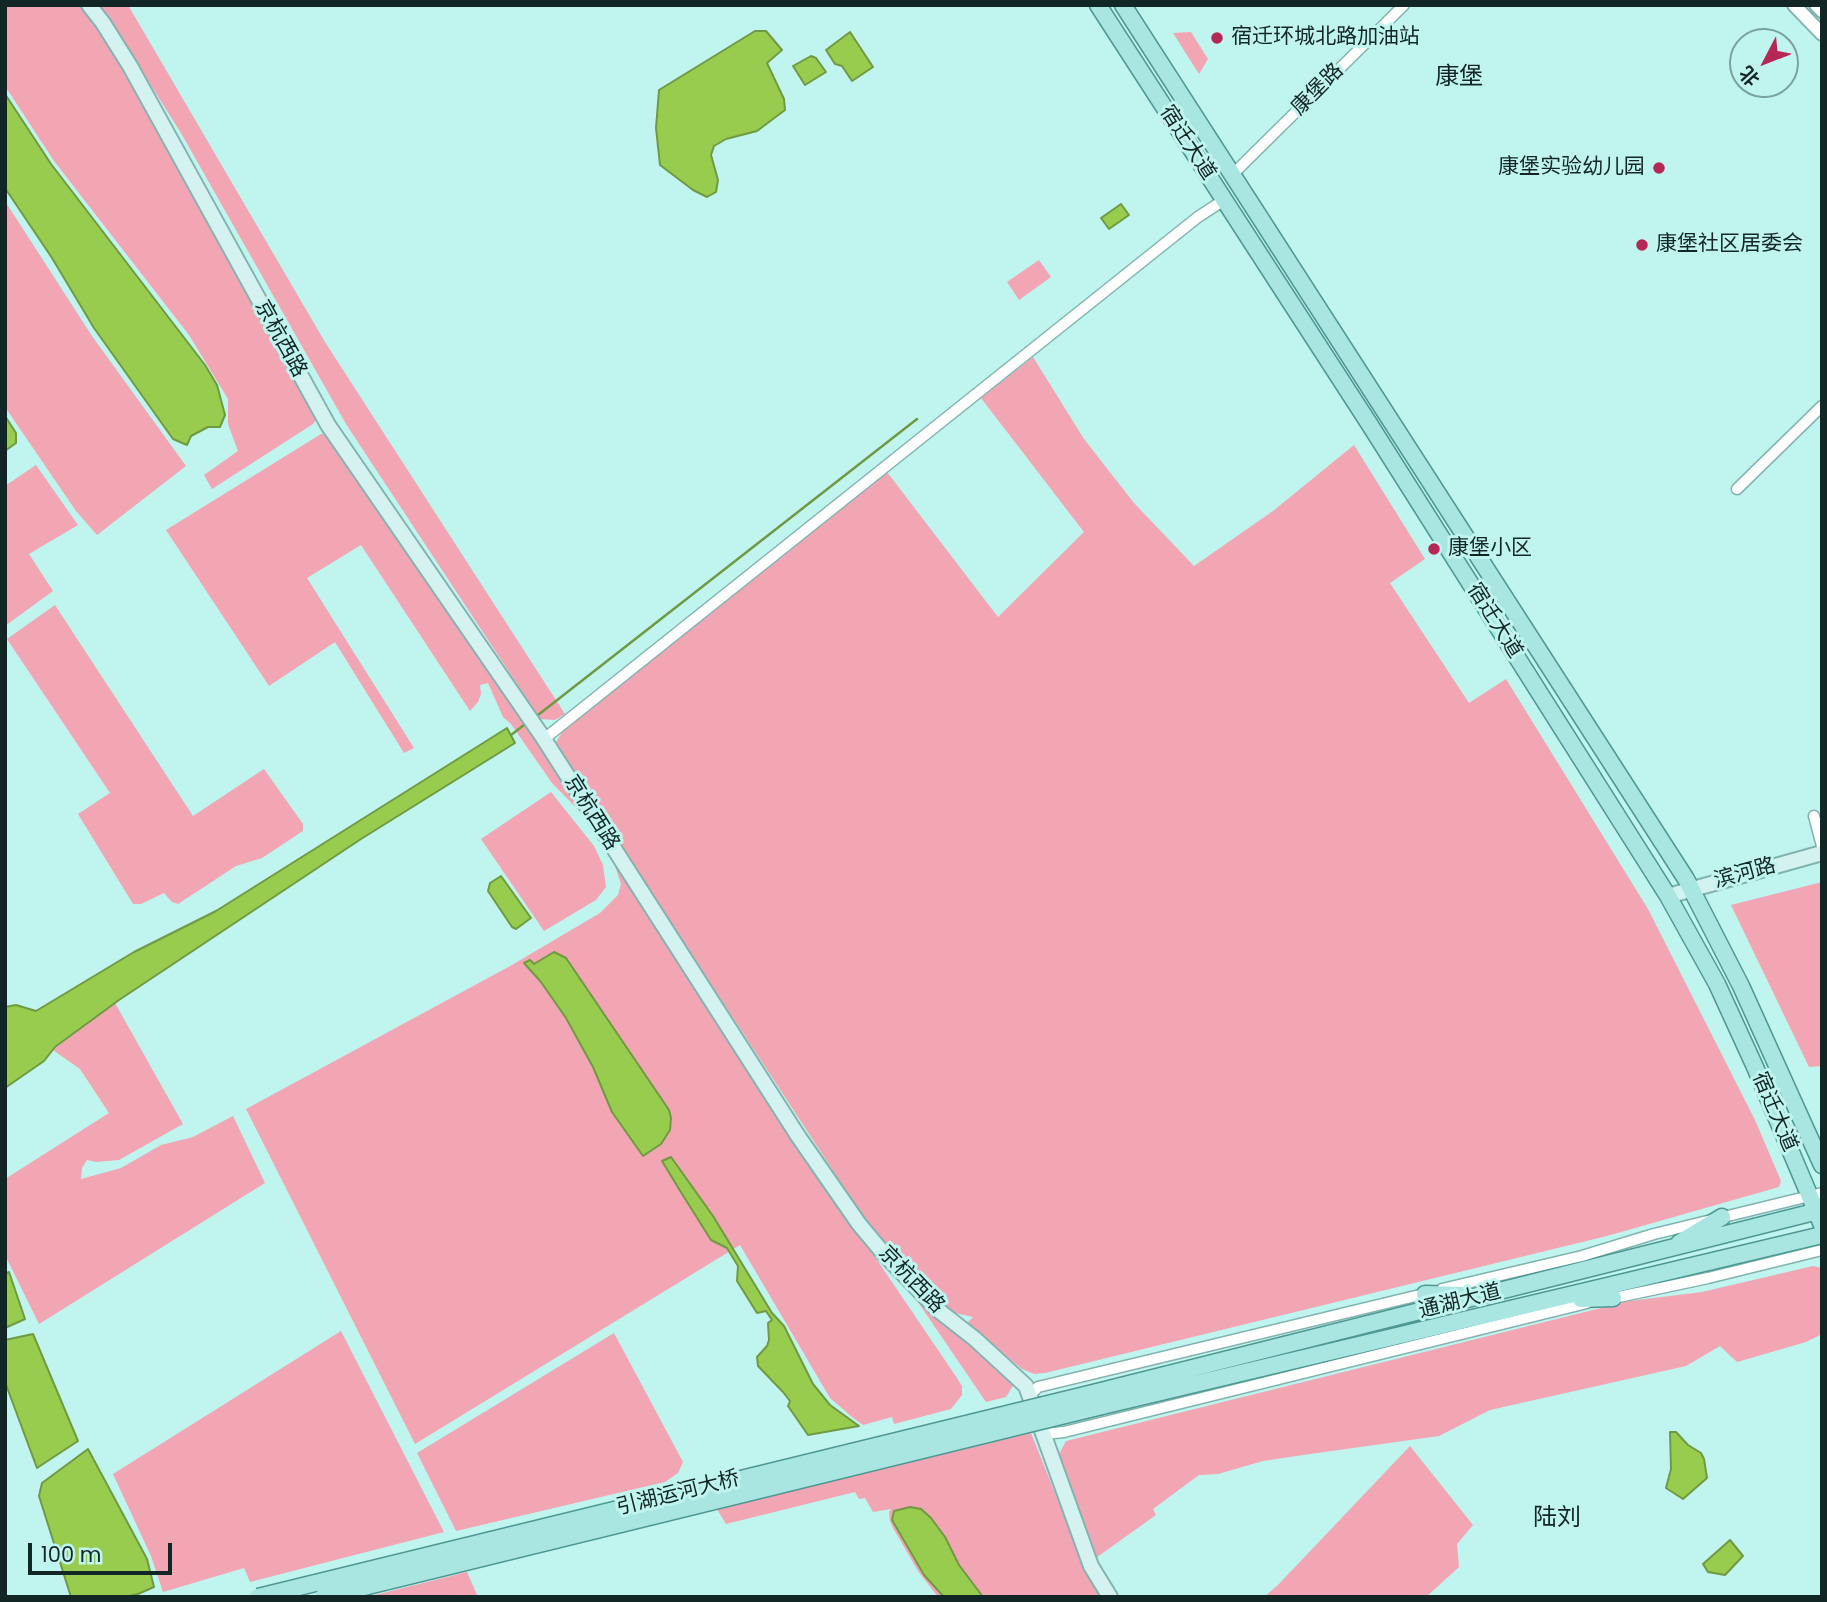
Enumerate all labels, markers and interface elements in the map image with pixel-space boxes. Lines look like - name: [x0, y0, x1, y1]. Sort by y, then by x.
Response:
- place label: 宿迁环城北路加油站: [1231, 25, 1420, 51]
- north arrow: [1729, 28, 1799, 98]
- marker: 宿迁环城北路加油站: [1209, 30, 1225, 46]
- street label: 康堡路: [1287, 59, 1349, 121]
- text: 北: [1733, 60, 1766, 92]
- district label: 康堡: [1435, 64, 1483, 92]
- street label: 宿迁大道: [1154, 101, 1220, 185]
- place label: 康堡实验幼儿园: [1498, 155, 1645, 181]
- marker: 康堡实验幼儿园: [1651, 160, 1667, 176]
- place label: 康堡社区居委会: [1656, 232, 1803, 258]
- marker: 康堡社区居委会: [1634, 237, 1650, 253]
- street label: 京杭西路: [249, 296, 311, 382]
- place label: 康堡小区: [1448, 536, 1532, 562]
- marker: 康堡小区: [1426, 541, 1442, 557]
- street label: 宿迁大道: [1461, 579, 1527, 663]
- street label: 京杭西路: [558, 771, 624, 855]
- street label: 滨河路: [1711, 854, 1779, 894]
- street label: 宿迁大道: [1746, 1068, 1802, 1156]
- street label: 京杭西路: [873, 1241, 949, 1319]
- street label: 通湖大道: [1416, 1280, 1504, 1324]
- street label: 引湖运河大桥: [614, 1467, 742, 1521]
- district label: 陆刘: [1533, 1505, 1581, 1533]
- scale bar: [32, 1528, 175, 1572]
- text: 100 m: [41, 1540, 101, 1569]

